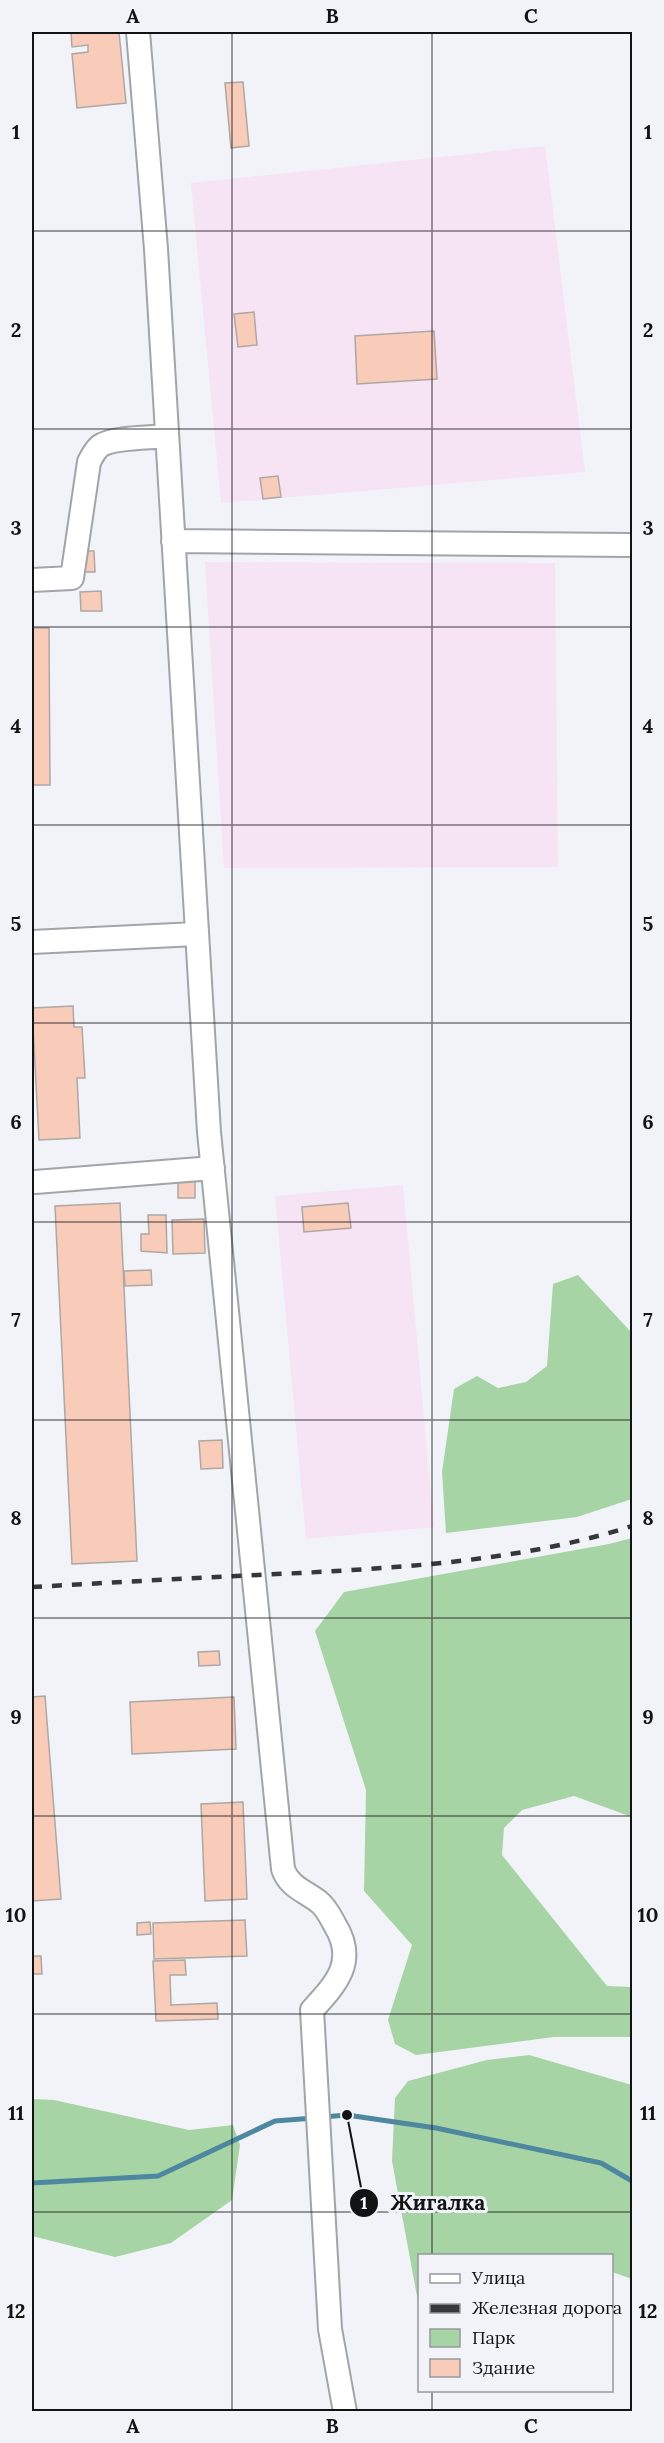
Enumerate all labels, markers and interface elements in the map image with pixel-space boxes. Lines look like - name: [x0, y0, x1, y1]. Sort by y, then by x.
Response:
- text: A: [126, 3, 140, 28]
- text: B: [325, 3, 339, 28]
- text: C: [524, 3, 538, 28]
- text: 1: [12, 119, 20, 144]
- text: 1: [644, 119, 652, 144]
- text: 2: [11, 317, 21, 342]
- text: 2: [643, 317, 653, 342]
- text: 3: [10, 515, 22, 540]
- text: 3: [642, 515, 654, 540]
- text: 4: [11, 713, 22, 738]
- text: 4: [643, 713, 654, 738]
- text: 5: [11, 911, 22, 936]
- text: 5: [643, 911, 654, 936]
- text: 6: [10, 1109, 22, 1134]
- text: 6: [642, 1109, 654, 1134]
- text: 7: [11, 1307, 21, 1332]
- text: 7: [643, 1307, 653, 1332]
- text: 8: [10, 1505, 22, 1530]
- text: 8: [642, 1505, 654, 1530]
- text: 9: [10, 1704, 22, 1729]
- text: 9: [642, 1704, 654, 1729]
- text: 10: [6, 1902, 26, 1927]
- text: 10: [638, 1902, 658, 1927]
- text: 11: [8, 2100, 24, 2125]
- text: 11: [640, 2100, 656, 2125]
- callout: Жигалка: [349, 2183, 497, 2222]
- text: Жигалка: [391, 2189, 485, 2216]
- text: 1: [360, 2191, 368, 2214]
- legend: [418, 2254, 613, 2392]
- text: Улица: [471, 2266, 525, 2289]
- text: Железная дорога: [472, 2296, 622, 2319]
- text: 12: [7, 2298, 25, 2323]
- text: 12: [639, 2298, 657, 2323]
- text: Парк: [472, 2326, 516, 2349]
- text: Здание: [472, 2356, 535, 2379]
- text: A: [126, 2413, 140, 2438]
- text: B: [325, 2413, 339, 2438]
- text: C: [524, 2413, 538, 2438]

